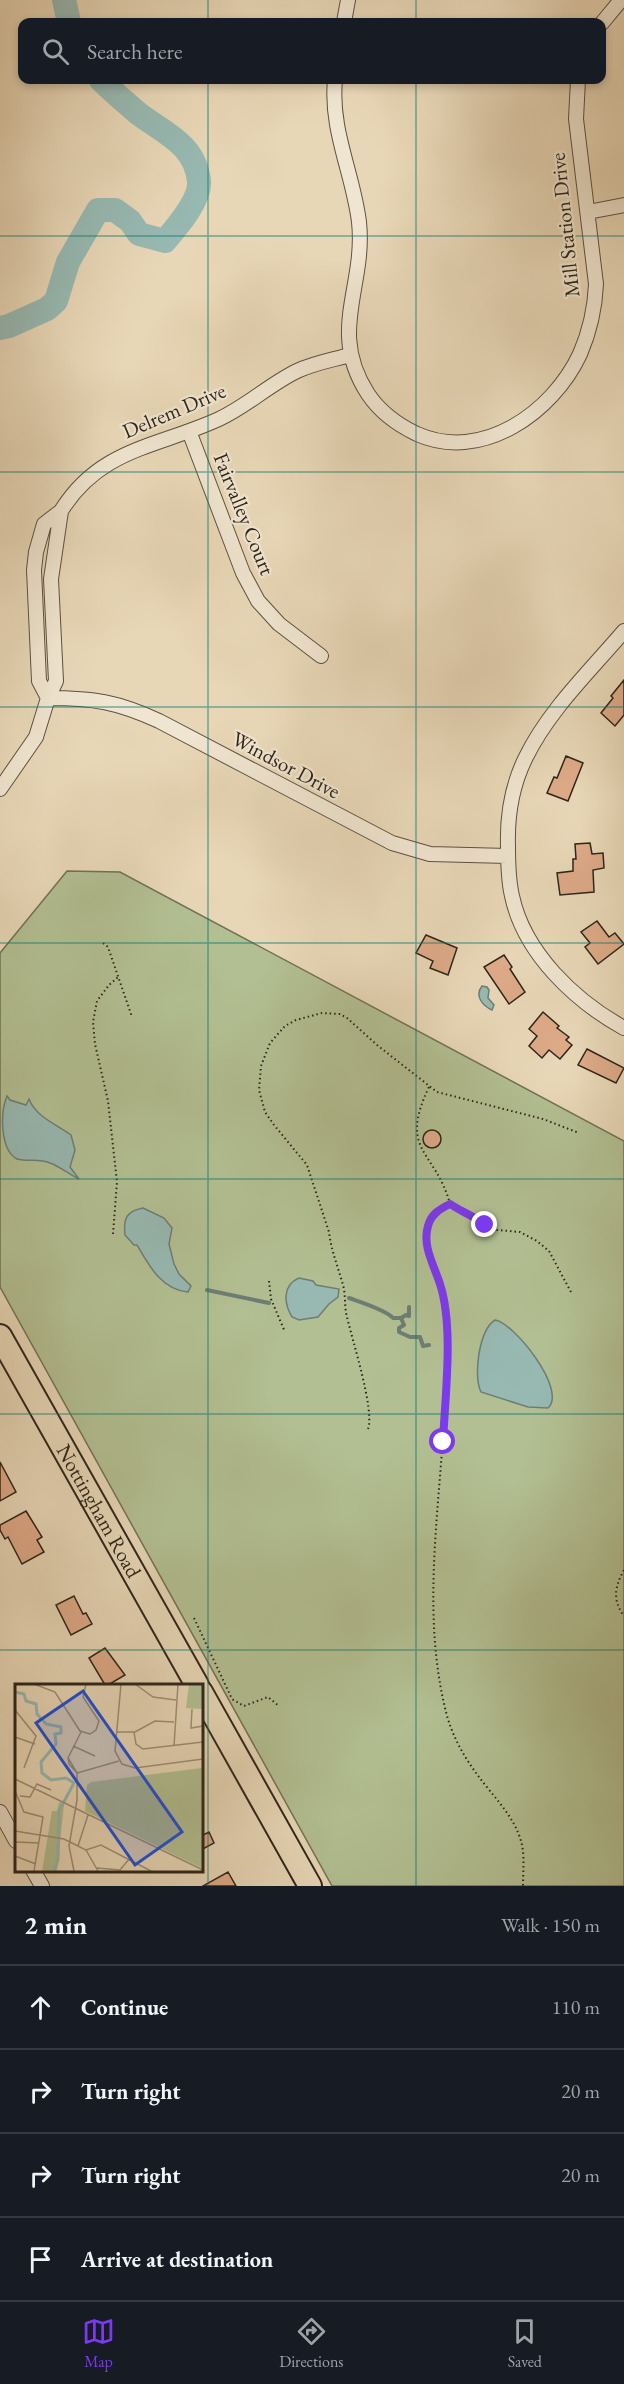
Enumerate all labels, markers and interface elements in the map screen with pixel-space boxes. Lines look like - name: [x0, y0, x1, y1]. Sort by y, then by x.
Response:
- search box: [18, 18, 606, 84]
- icon: search: [39, 35, 72, 68]
- text: Search here: [87, 37, 182, 66]
- street label: Mill Station Drive: [543, 151, 586, 299]
- street label: Delrem Drive: [118, 377, 230, 444]
- street label: Fairvalley Court: [208, 449, 281, 579]
- street label: Windsor Drive: [227, 725, 345, 804]
- route end: [471, 1211, 497, 1237]
- route start: [429, 1428, 455, 1454]
- street label: Nottingham Road: [51, 1439, 148, 1583]
- inset map: [15, 1684, 202, 1871]
- text: 2 min: [24, 1908, 87, 1942]
- text: Walk · 150 m: [501, 1912, 600, 1938]
- icon: ahead: [24, 1991, 57, 2024]
- text: Continue: [81, 1993, 168, 2022]
- text: 110 m: [552, 1994, 600, 2020]
- icon: right: [24, 2075, 57, 2108]
- text: Turn right: [81, 2077, 180, 2106]
- text: 20 m: [561, 2078, 600, 2104]
- icon: right: [24, 2159, 57, 2192]
- text: Turn right: [81, 2161, 180, 2190]
- text: 20 m: [561, 2162, 600, 2188]
- icon: arrive: [24, 2243, 57, 2276]
- text: Arrive at destination: [81, 2245, 273, 2274]
- tab: Map: [82, 2315, 115, 2372]
- tab: Directions: [279, 2315, 344, 2372]
- tab: Saved: [508, 2315, 542, 2372]

